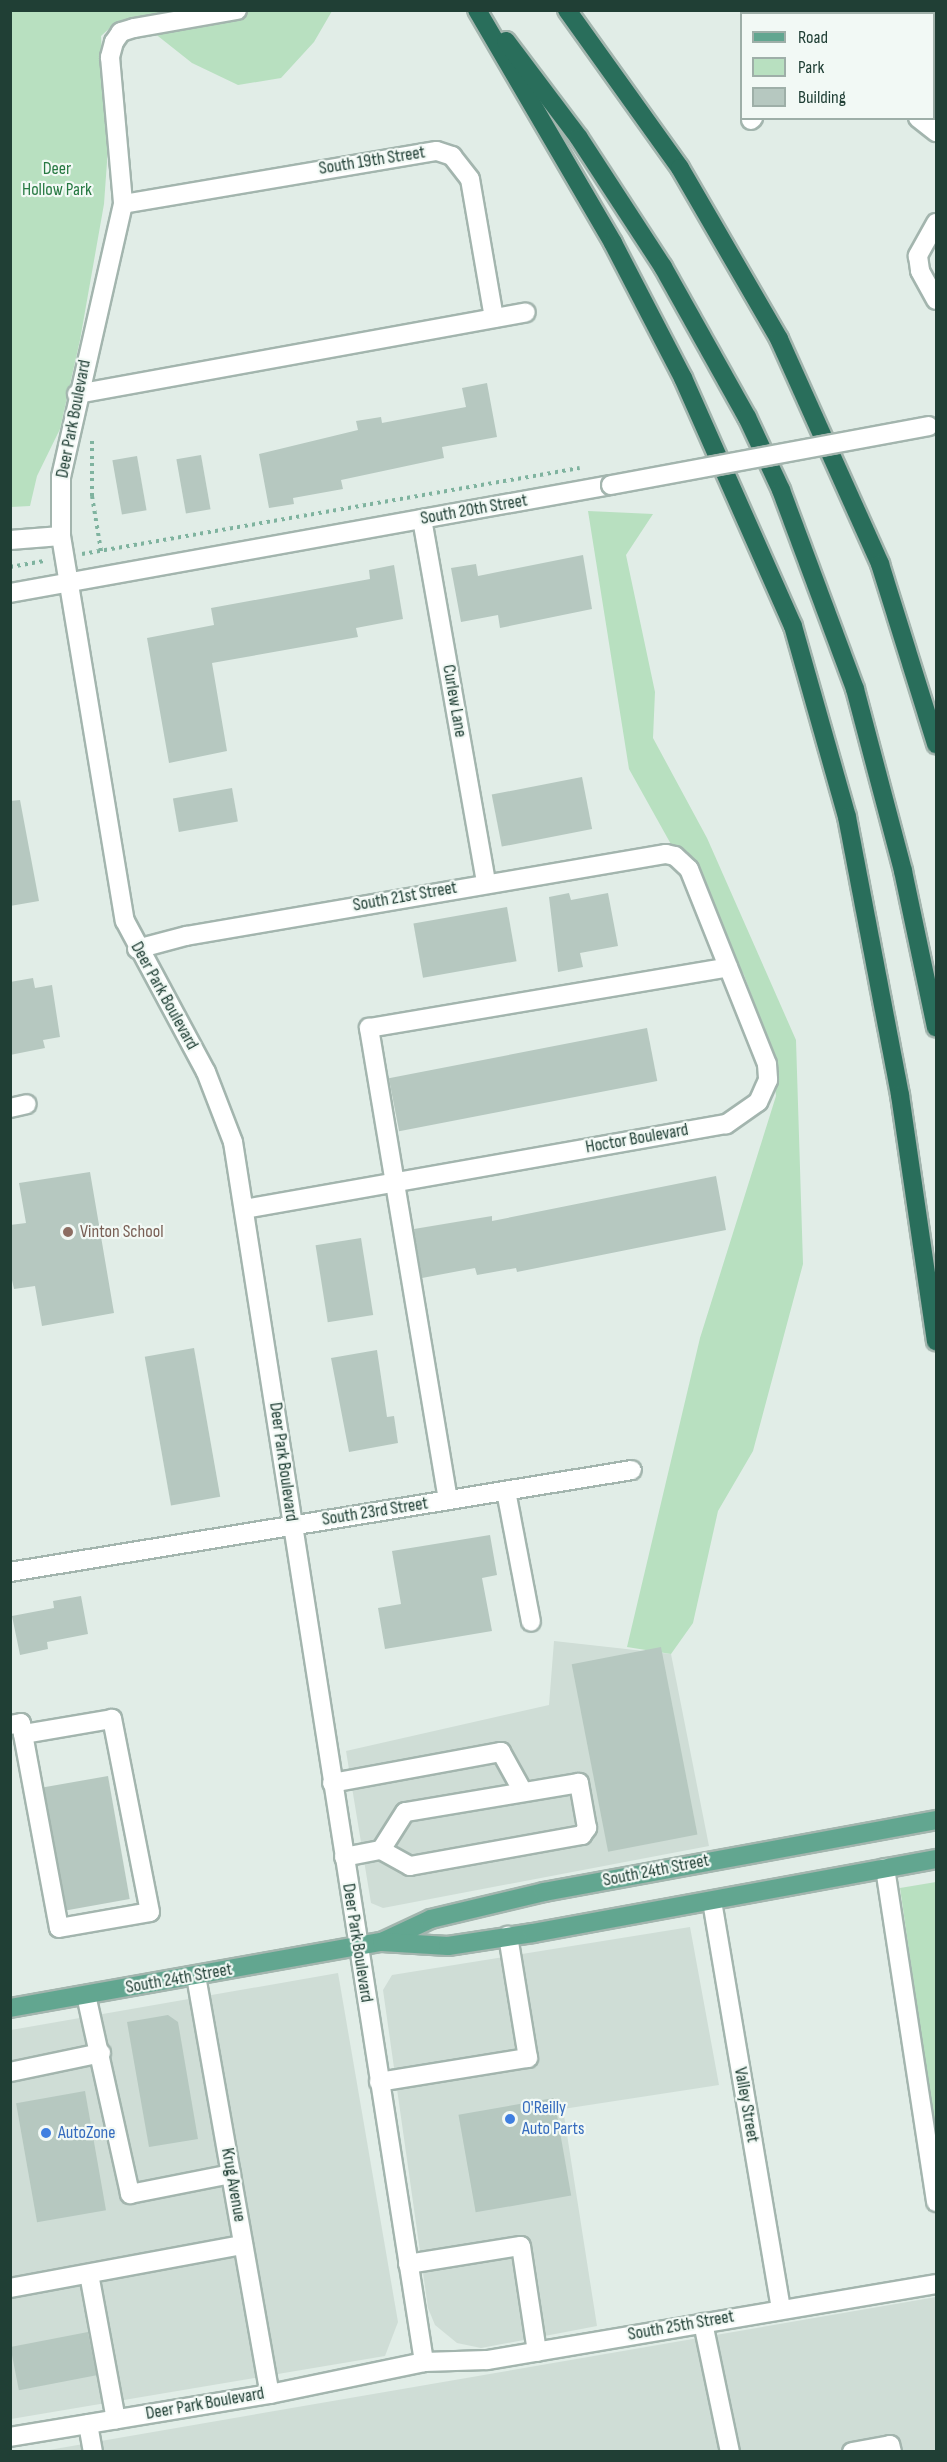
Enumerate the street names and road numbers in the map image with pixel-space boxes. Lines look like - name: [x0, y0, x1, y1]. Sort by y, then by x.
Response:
- street label: South 19th Street: [317, 142, 427, 180]
- street label: Deer Park Boulevard: [52, 358, 96, 480]
- street label: South 20th Street: [419, 490, 529, 530]
- street label: Curlew Lane: [437, 663, 471, 739]
- street label: South 21st Street: [351, 877, 459, 917]
- street label: Deer Park Boulevard: [125, 938, 203, 1054]
- street label: Hoctor Boulevard: [584, 1119, 690, 1159]
- street label: Deer Park Boulevard: [264, 1401, 302, 1523]
- street label: South 23rd Street: [320, 1493, 430, 1531]
- street label: South 24th Street: [601, 1850, 711, 1892]
- street label: Deer Park Boulevard: [337, 1882, 377, 2004]
- street label: South 24th Street: [124, 1959, 234, 1999]
- street label: Valley Street: [729, 2066, 763, 2144]
- street label: Krug Avenue: [216, 2146, 250, 2224]
- street label: South 25th Street: [626, 2306, 736, 2346]
- street label: Deer Park Boulevard: [144, 2383, 266, 2425]

